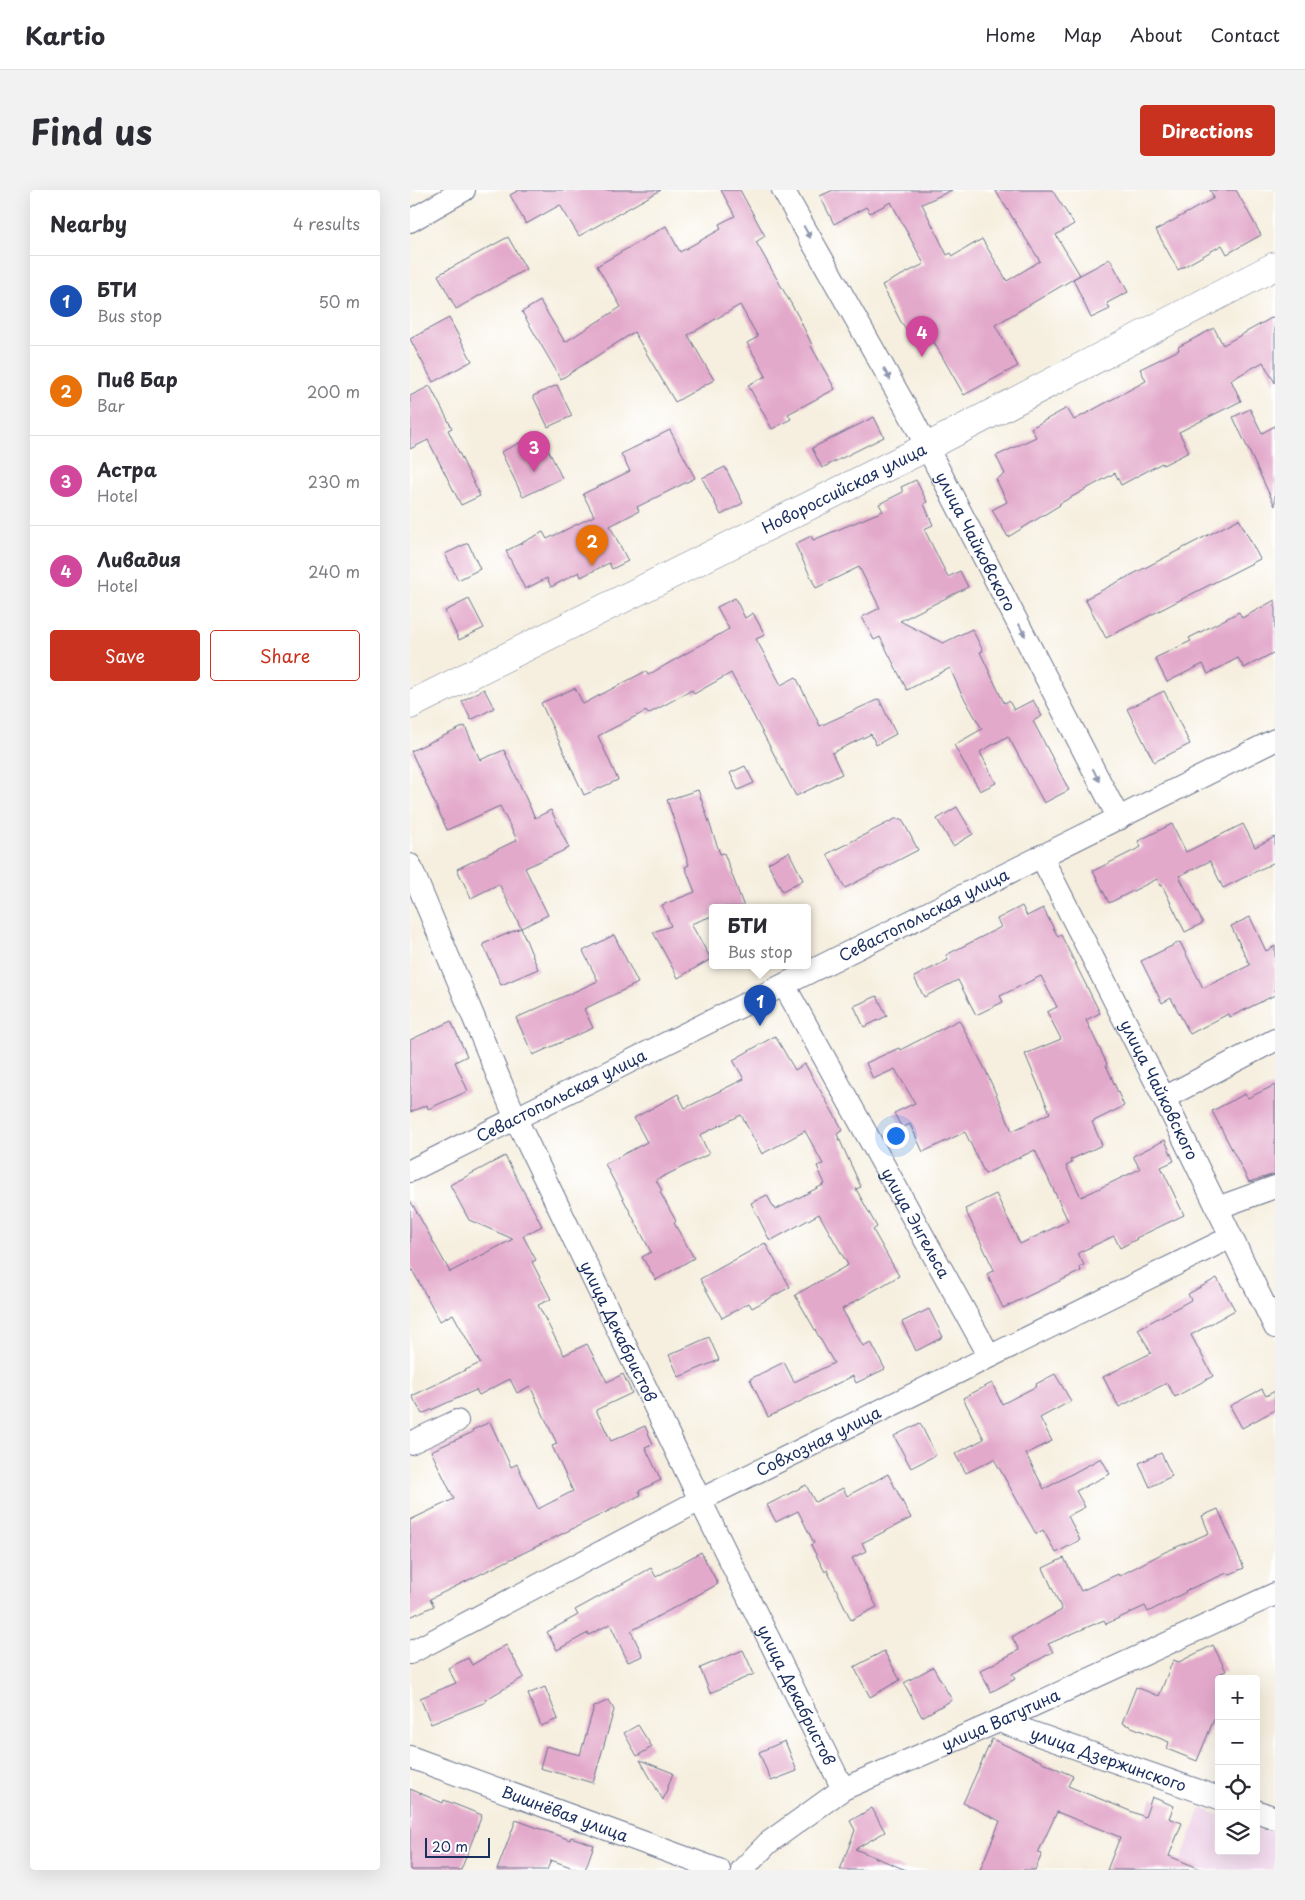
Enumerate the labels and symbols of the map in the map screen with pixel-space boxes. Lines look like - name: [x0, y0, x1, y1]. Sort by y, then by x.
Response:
- one-way arrow: [803, 226, 812, 239]
- pin: 4: [906, 316, 938, 357]
- one-way arrow: [883, 367, 891, 381]
- pin: 3: [518, 431, 550, 472]
- street label: Новороссийская улица: [757, 436, 930, 539]
- street label: улица Чайковского: [931, 467, 1023, 615]
- pin: 2: [576, 525, 608, 566]
- one-way arrow: [1018, 623, 1026, 638]
- one-way arrow: [1092, 768, 1100, 782]
- street label: Севастопольская улица: [834, 862, 1013, 967]
- pin: 1: [744, 985, 776, 1026]
- street label: улица Чайковского: [1115, 1015, 1205, 1164]
- street label: Севастопольская улица: [472, 1042, 650, 1147]
- your location: [883, 1123, 909, 1149]
- street label: улица Энгельса: [876, 1163, 957, 1282]
- street label: улица Декабристов: [575, 1256, 664, 1406]
- street label: Совхозная улица: [751, 1399, 885, 1482]
- street label: улица Декабристов: [752, 1620, 842, 1769]
- street label: улица Ватутина: [937, 1682, 1063, 1756]
- street label: улица Дзержинского: [1028, 1720, 1190, 1797]
- street label: Вишнёвая улица: [499, 1779, 632, 1847]
- scale bar: [425, 1835, 490, 1858]

